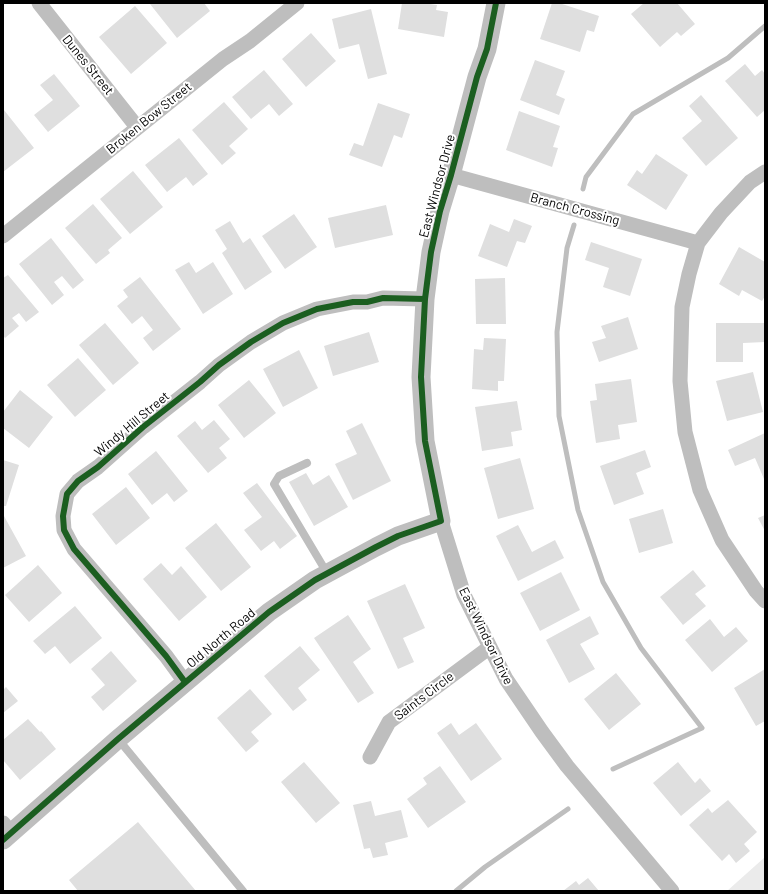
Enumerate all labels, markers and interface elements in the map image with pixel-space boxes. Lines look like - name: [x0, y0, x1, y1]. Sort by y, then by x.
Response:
- street label: Dunes Street: [59, 32, 117, 98]
- street label: Broken Bow Street: [103, 79, 195, 157]
- street label: East Windsor Drive: [416, 133, 458, 239]
- street label: Branch Crossing: [529, 190, 621, 228]
- street label: Windy Hill Street: [91, 388, 173, 460]
- street label: East Windsor Drive: [456, 585, 516, 687]
- street label: Old North Road: [184, 605, 258, 671]
- street label: Saints Circle: [391, 669, 457, 723]

